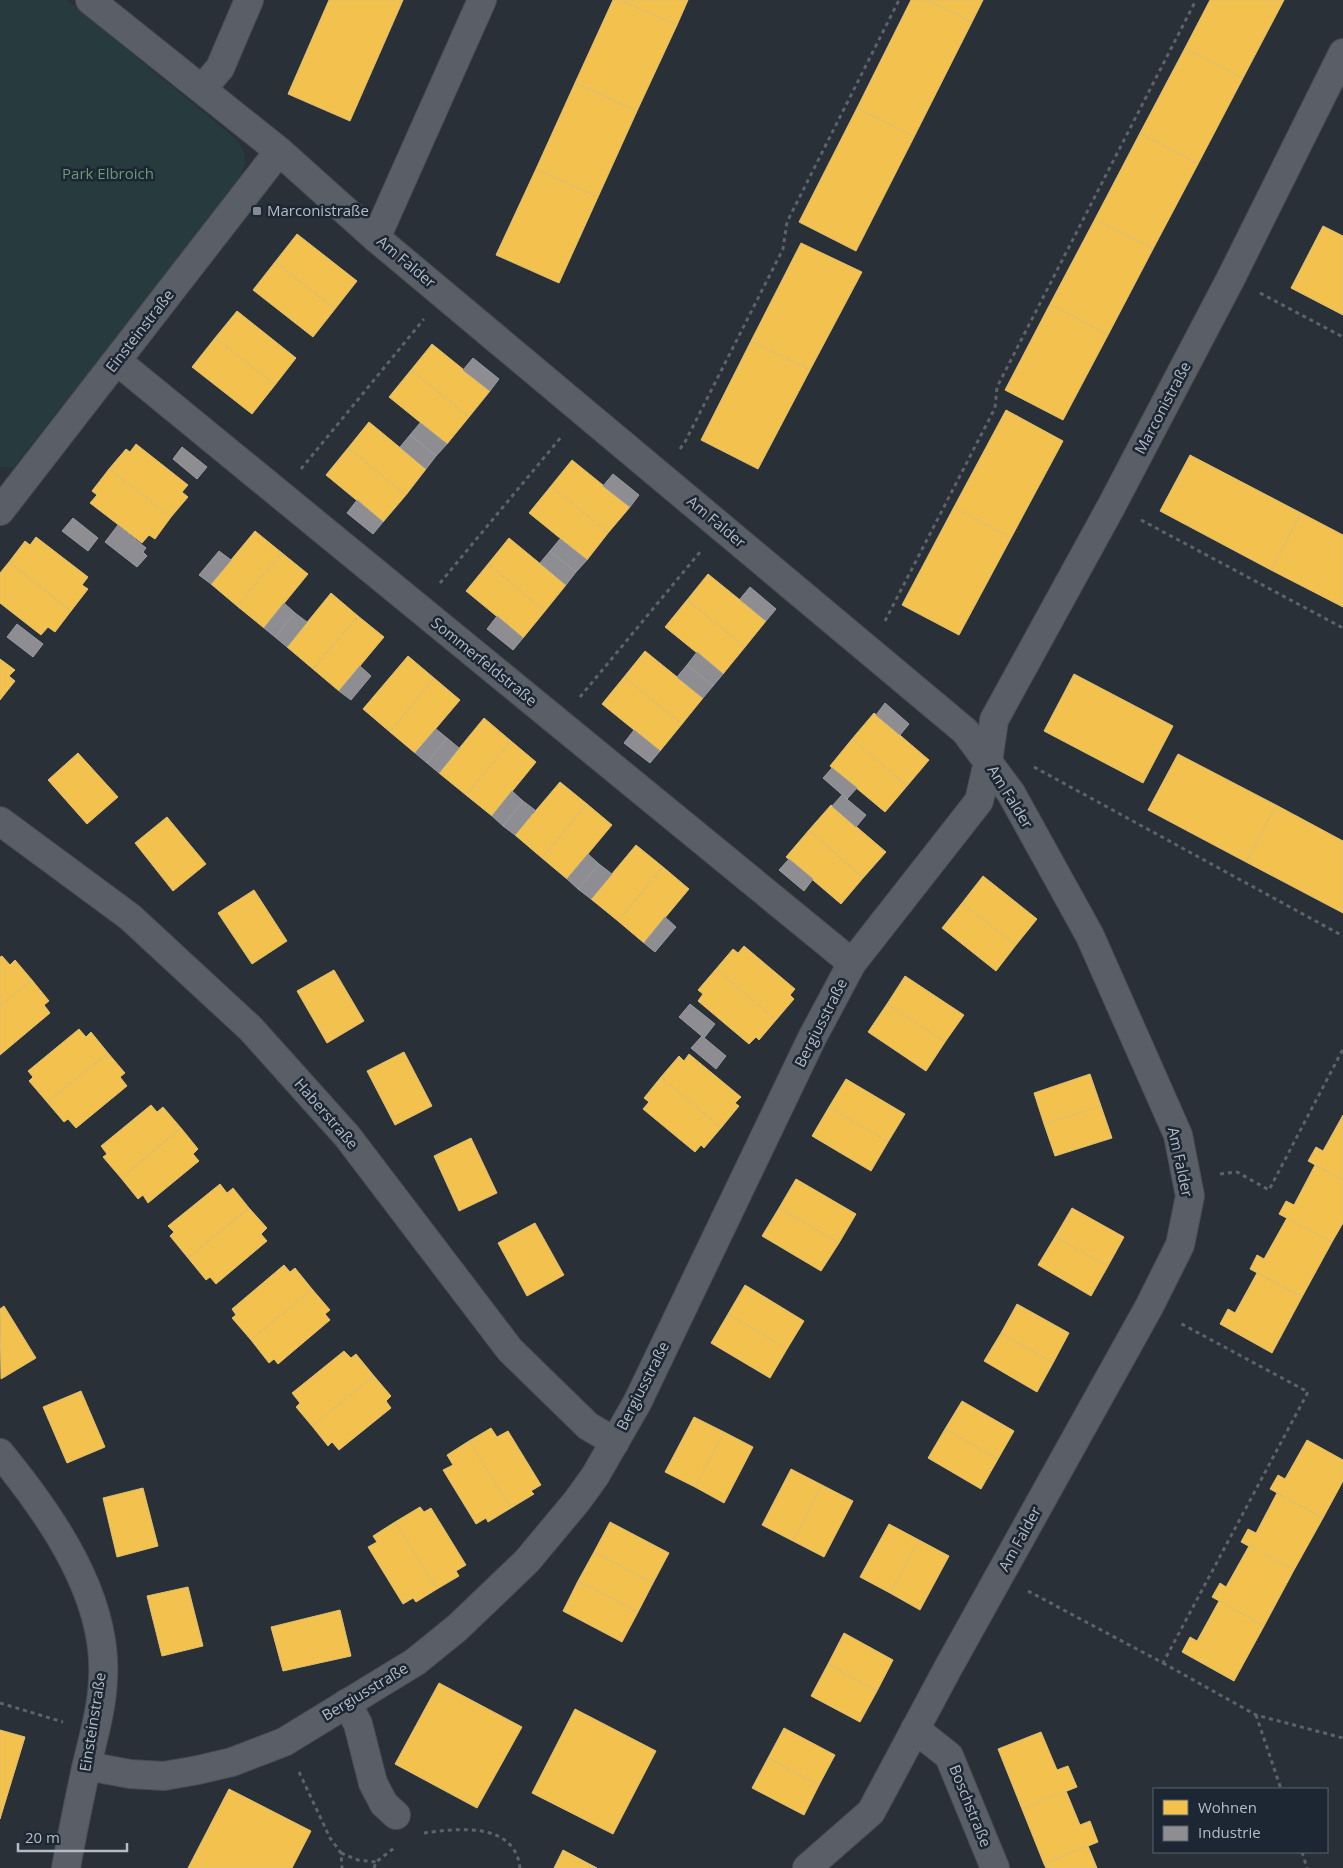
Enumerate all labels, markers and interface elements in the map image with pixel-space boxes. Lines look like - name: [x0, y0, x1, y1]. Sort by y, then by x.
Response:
- park label: Park Elbroich: [62, 163, 154, 183]
- place label: Marconistraße: [267, 200, 369, 220]
- marker: Marconistraße: [251, 205, 263, 217]
- street label: Am Falder: [373, 231, 440, 292]
- street label: Einsteinstraße: [101, 285, 178, 376]
- street label: Marconistraße: [1129, 358, 1195, 457]
- street label: Am Falder: [683, 491, 750, 552]
- street label: Sommerfeldstraße: [428, 612, 542, 710]
- street label: Am Falder: [984, 761, 1038, 832]
- street label: Bergiusstraße: [789, 975, 851, 1070]
- street label: Haberstraße: [290, 1074, 363, 1153]
- street label: Am Falder: [1164, 1125, 1198, 1199]
- street label: Bergiusstraße: [611, 1338, 673, 1433]
- street label: Am Falder: [993, 1503, 1045, 1574]
- street label: Bergiusstraße: [318, 1658, 411, 1725]
- street label: Einsteinstraße: [74, 1671, 110, 1773]
- street label: Boschstraße: [945, 1762, 996, 1850]
- legend: [1153, 1788, 1328, 1853]
- text: Wohnen: [1198, 1797, 1257, 1817]
- scale bar: [18, 1820, 126, 1852]
- text: Industrie: [1198, 1822, 1261, 1842]
- text: 20 m: [25, 1827, 60, 1847]

